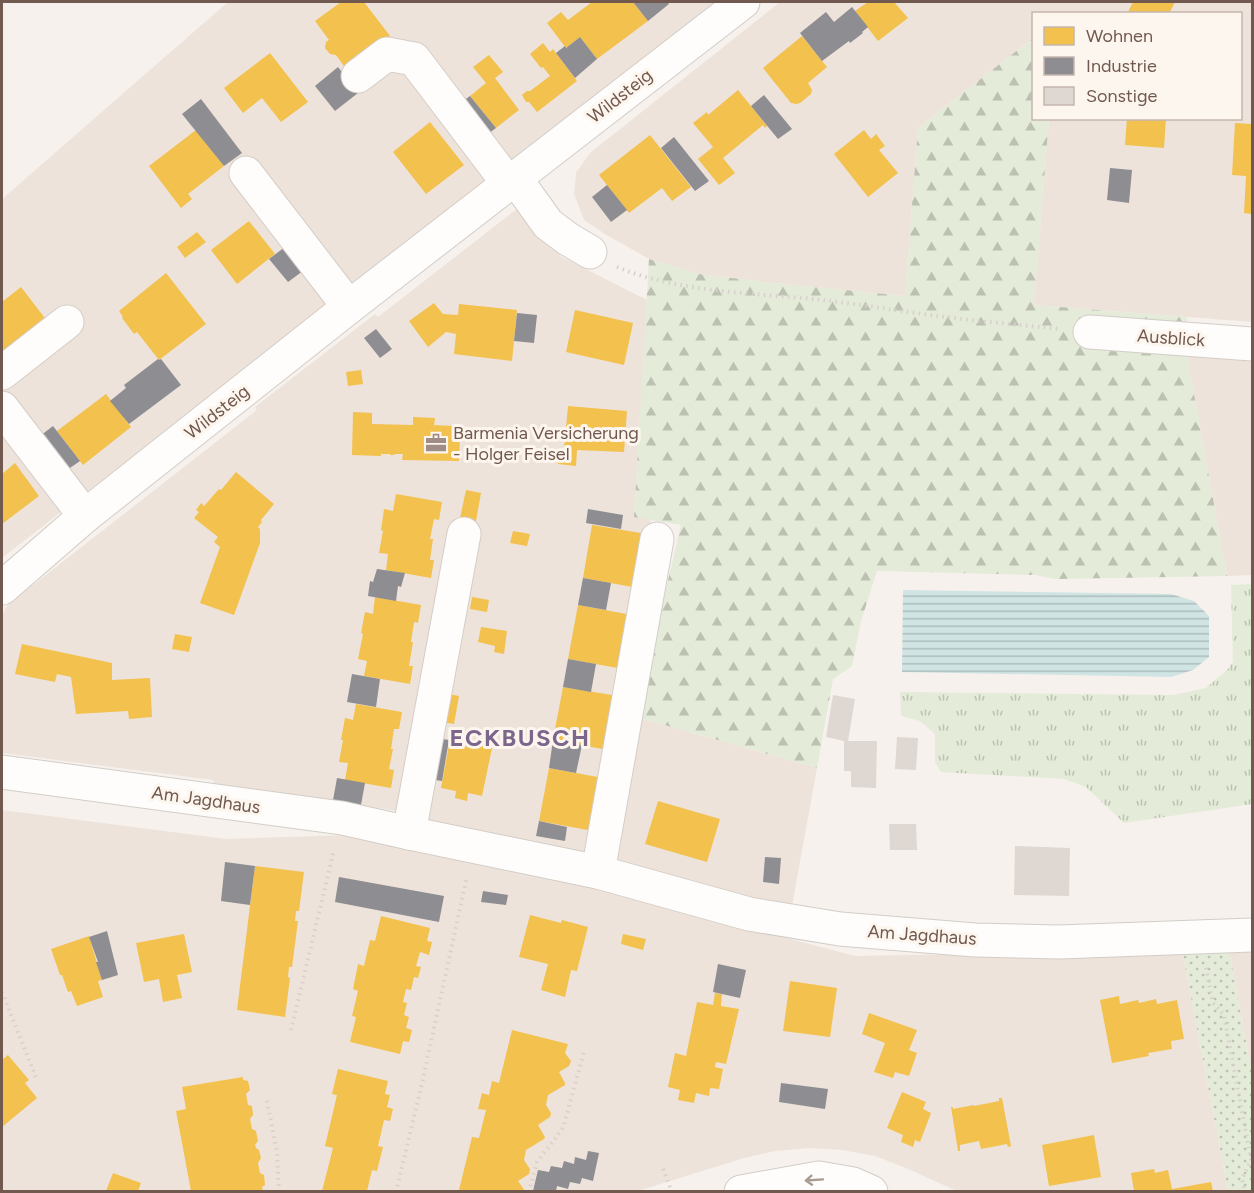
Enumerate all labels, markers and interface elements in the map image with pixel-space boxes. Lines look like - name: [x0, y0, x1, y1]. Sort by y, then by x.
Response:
- legend: [1032, 12, 1242, 120]
- text: Wohnen: [1086, 25, 1153, 47]
- text: Industrie: [1086, 55, 1157, 77]
- street label: Wildsteig: [583, 64, 657, 128]
- text: Sonstige: [1086, 85, 1157, 107]
- street label: Ausblick: [1136, 325, 1206, 351]
- street label: Wildsteig: [180, 380, 254, 444]
- place label: Barmenia Versicherung - Holger Feisel: [453, 422, 639, 465]
- office icon: Barmenia Versicherung - Holger Feisel: [424, 431, 448, 455]
- district label: ECKBUSCH: [449, 723, 591, 752]
- street label: Am Jagdhaus: [150, 782, 262, 818]
- street label: Am Jagdhaus: [867, 920, 977, 950]
- one-way arrow: [805, 1175, 825, 1186]

